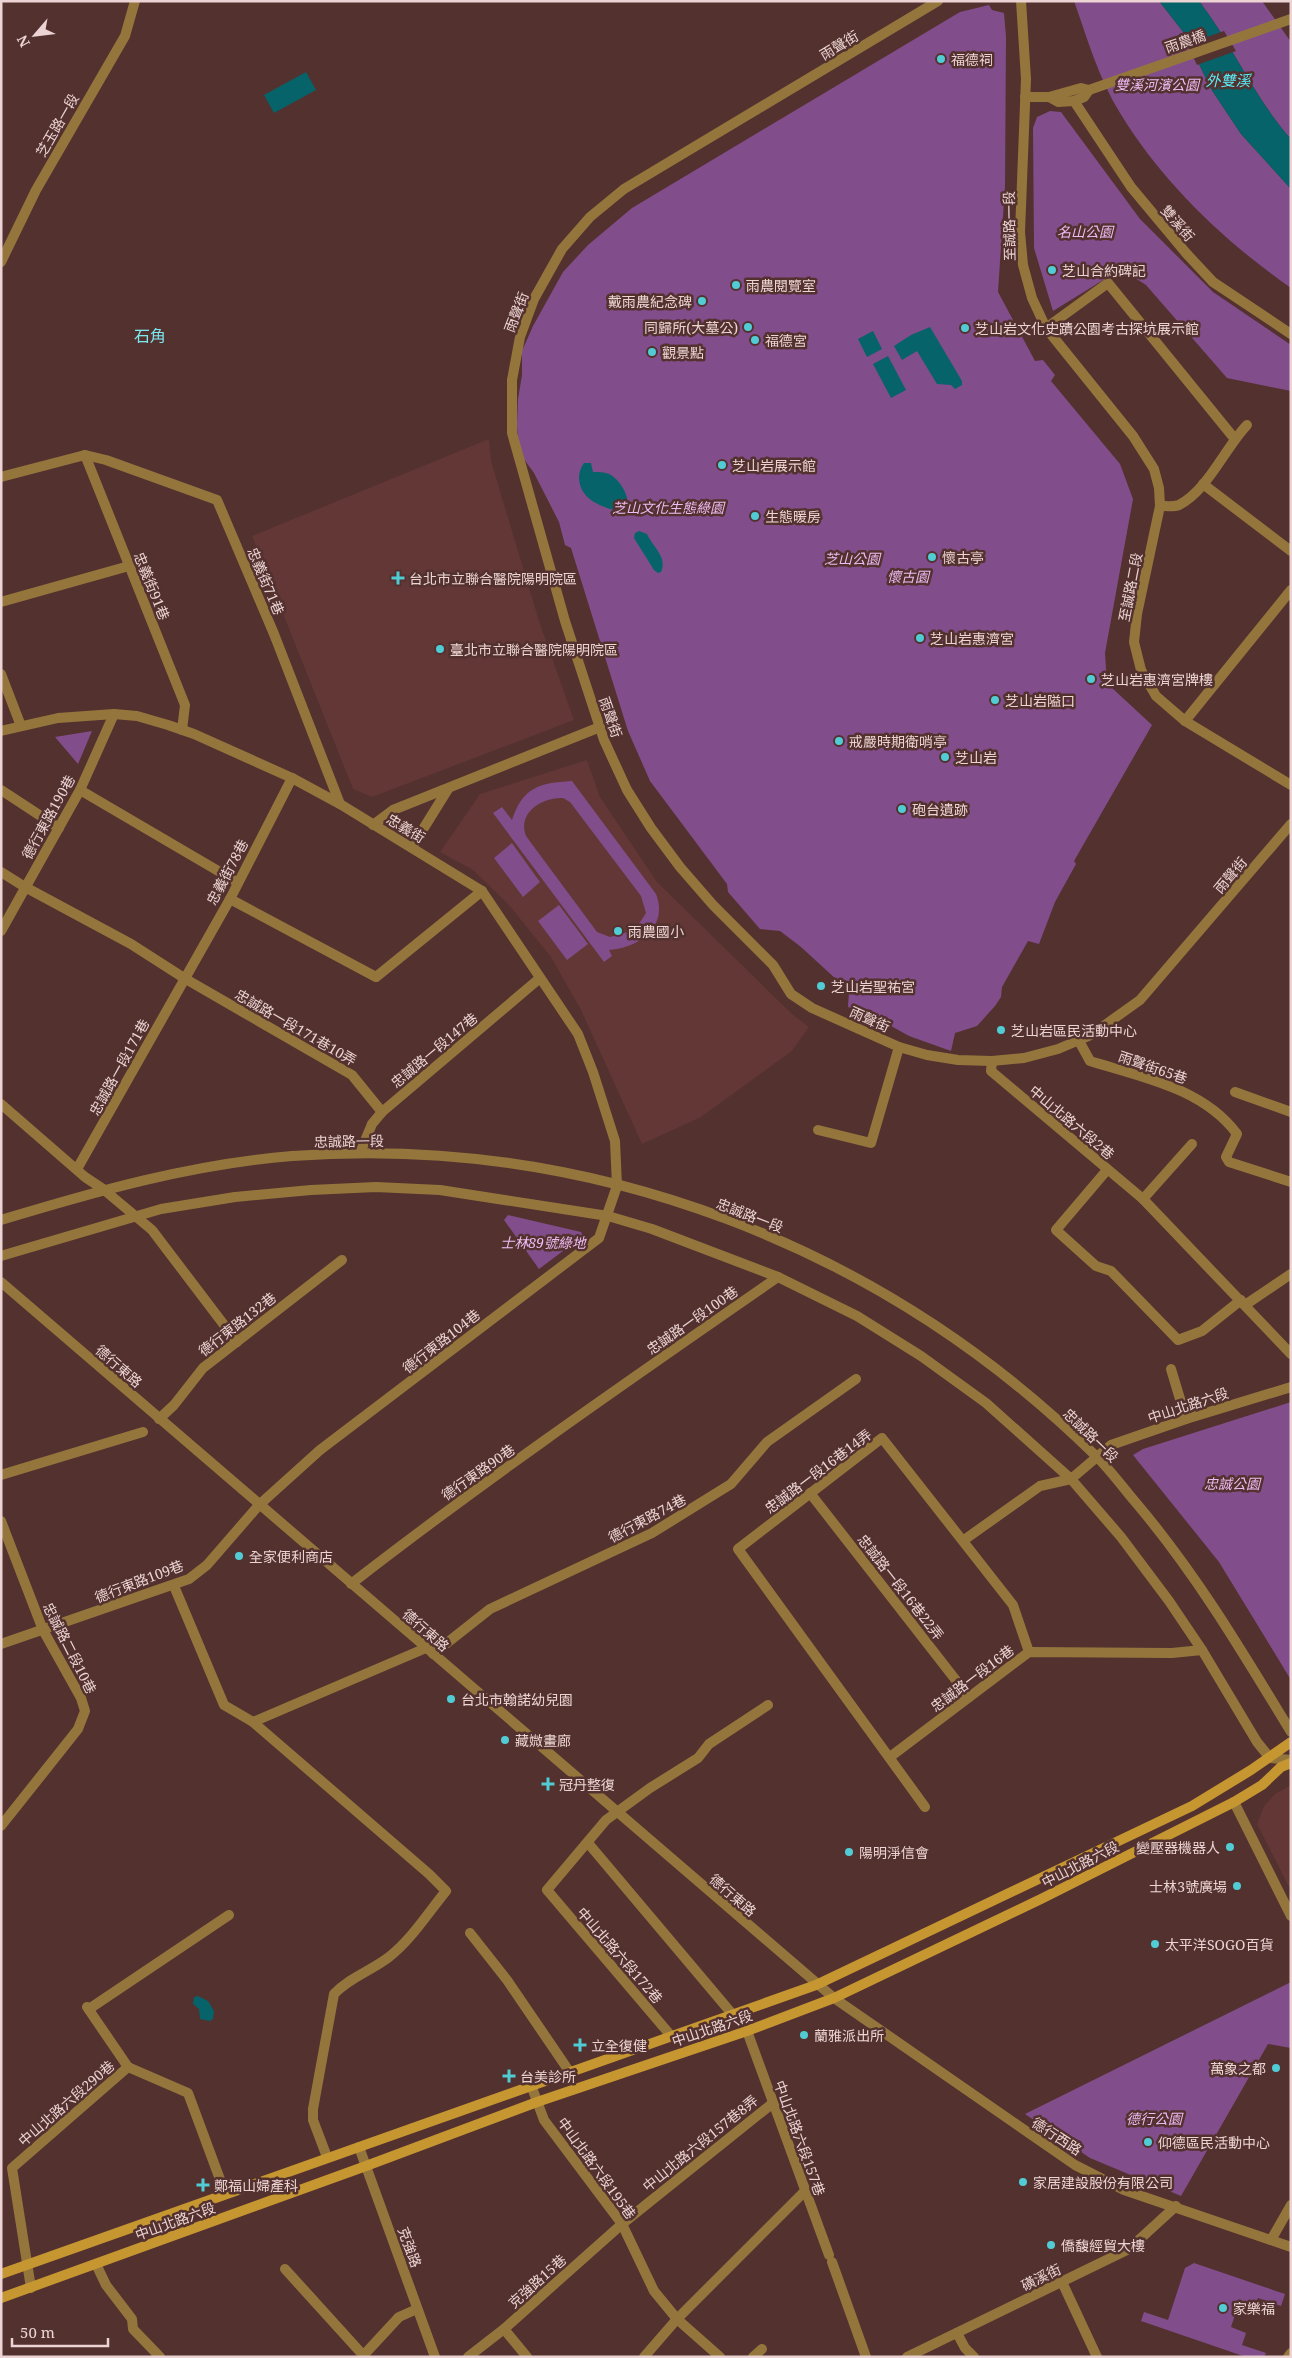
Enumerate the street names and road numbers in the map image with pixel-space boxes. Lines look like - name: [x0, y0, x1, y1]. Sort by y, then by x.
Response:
- street label: 雨農橋: [1162, 25, 1208, 57]
- street label: 雨聲街: [816, 26, 862, 64]
- street label: 芝玉路一段: [31, 90, 83, 160]
- street label: 至誠路一段: [999, 191, 1019, 261]
- street label: 雙溪街: [1157, 201, 1199, 245]
- street label: 雨聲街: [500, 289, 532, 335]
- street label: 忠義街71巷: [243, 544, 289, 618]
- street label: 忠義街91巷: [130, 549, 174, 623]
- street label: 至誠路二段: [1114, 551, 1146, 623]
- street label: 雨聲街: [595, 694, 627, 740]
- street label: 德行東路190巷: [17, 772, 79, 862]
- street label: 忠義街: [383, 809, 429, 847]
- street label: 忠義街78巷: [202, 836, 252, 908]
- street label: 雨聲街: [1209, 853, 1251, 897]
- street label: 忠誠路一段171巷10弄: [232, 984, 360, 1070]
- street label: 雨聲街: [847, 1002, 893, 1036]
- street label: 忠誠路一段147巷: [387, 1008, 481, 1092]
- street label: 忠誠路一段171巷: [85, 1015, 153, 1119]
- street label: 雨聲街65巷: [1116, 1046, 1190, 1088]
- street label: 中山北路六段2巷: [1025, 1081, 1119, 1163]
- street label: 忠誠路一段: [314, 1131, 384, 1151]
- street label: 忠誠路一段: [714, 1194, 786, 1236]
- street label: 忠誠路一段100巷: [643, 1281, 741, 1359]
- street label: 德行東路132巷: [194, 1288, 280, 1360]
- street label: 德行東路104巷: [398, 1305, 484, 1377]
- street label: 德行東路: [92, 1340, 146, 1392]
- street label: 中山北路六段: [1145, 1383, 1231, 1427]
- street label: 忠誠路一段: [1059, 1404, 1123, 1466]
- street label: 忠誠路一段16巷14弄: [761, 1425, 875, 1517]
- street label: 德行東路90巷: [437, 1440, 519, 1504]
- street label: 德行東路74巷: [605, 1490, 689, 1546]
- street label: 忠誠路一段16巷22弄: [854, 1530, 948, 1644]
- street label: 德行東路109巷: [92, 1555, 186, 1607]
- street label: 忠誠路二段10巷: [39, 1599, 101, 1697]
- street label: 德行東路: [399, 1604, 453, 1656]
- street label: 忠誠路一段16巷: [926, 1640, 1018, 1716]
- street label: 中山北路六段: [1038, 1836, 1122, 1892]
- street label: 德行東路: [706, 1869, 760, 1921]
- street label: 中山北路六段172巷: [573, 1903, 667, 2007]
- street label: 中山北路六段: [669, 2005, 755, 2051]
- street label: 中山北路六段290巷: [14, 2056, 118, 2150]
- street label: 中山北路六段157巷: [770, 2078, 830, 2198]
- street label: 中山北路六段157巷8弄: [638, 2091, 762, 2195]
- street label: 中山北路六段195巷: [554, 2113, 640, 2223]
- street label: 德行西路: [1028, 2113, 1086, 2159]
- street label: 中山北路六段: [132, 2198, 218, 2244]
- street label: 克強路: [394, 2224, 426, 2270]
- street label: 克強路15巷: [504, 2250, 570, 2312]
- street label: 磺溪街: [1018, 2259, 1064, 2295]

